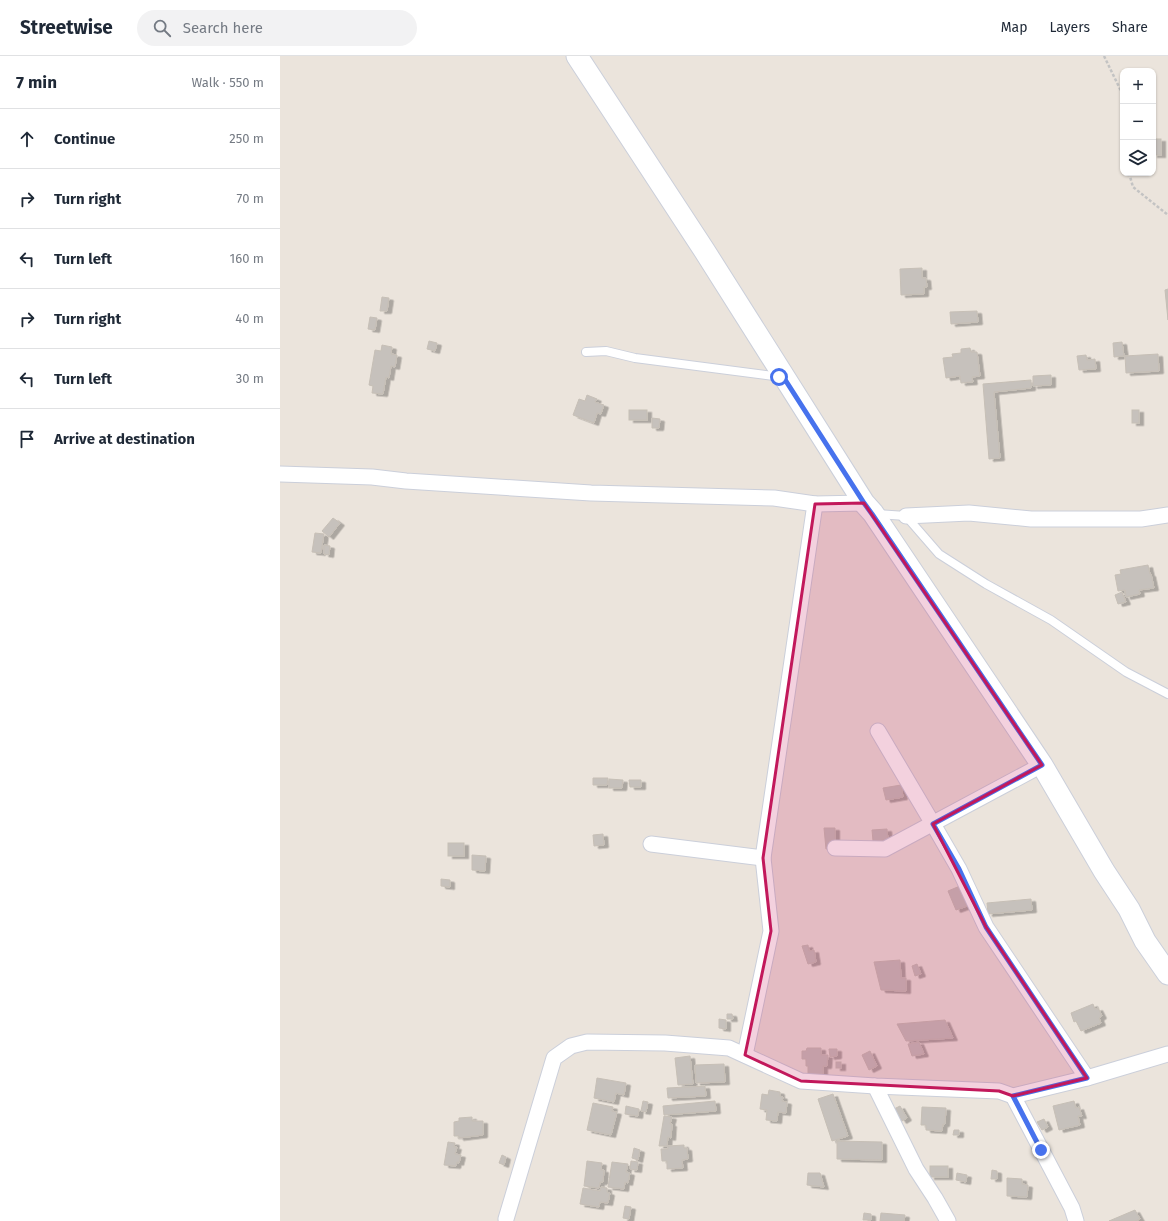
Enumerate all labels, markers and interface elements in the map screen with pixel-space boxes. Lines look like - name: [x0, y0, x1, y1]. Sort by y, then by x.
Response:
- search box: [137, 10, 417, 46]
- text: Streetwise: [20, 16, 113, 39]
- icon: search: [151, 17, 173, 39]
- text: Search here: [183, 19, 263, 37]
- text: Map: [1001, 19, 1027, 36]
- text: Layers: [1049, 19, 1090, 36]
- text: Share: [1112, 19, 1148, 36]
- map controls: [1120, 68, 1156, 176]
- button: +: [1120, 68, 1156, 104]
- text: 7 min: [16, 72, 57, 93]
- text: Walk · 550 m: [191, 75, 264, 90]
- button: −: [1120, 104, 1156, 140]
- icon: ahead: [16, 128, 38, 150]
- text: Continue: [54, 130, 115, 148]
- text: 250 m: [229, 131, 264, 146]
- button: layers: [1120, 140, 1156, 176]
- icon: right: [16, 188, 38, 210]
- text: Turn right: [54, 190, 121, 208]
- text: 70 m: [237, 191, 264, 206]
- icon: left: [16, 248, 38, 270]
- text: Turn left: [54, 250, 112, 268]
- text: 160 m: [230, 251, 264, 266]
- icon: right: [16, 308, 38, 330]
- text: Turn right: [54, 310, 121, 328]
- text: 40 m: [235, 311, 264, 326]
- icon: left: [16, 368, 38, 390]
- route start: [770, 368, 788, 386]
- text: Turn left: [54, 370, 112, 388]
- text: 30 m: [236, 371, 264, 386]
- icon: arrive: [16, 428, 38, 450]
- text: Arrive at destination: [54, 430, 195, 448]
- route end: [1032, 1141, 1050, 1159]

